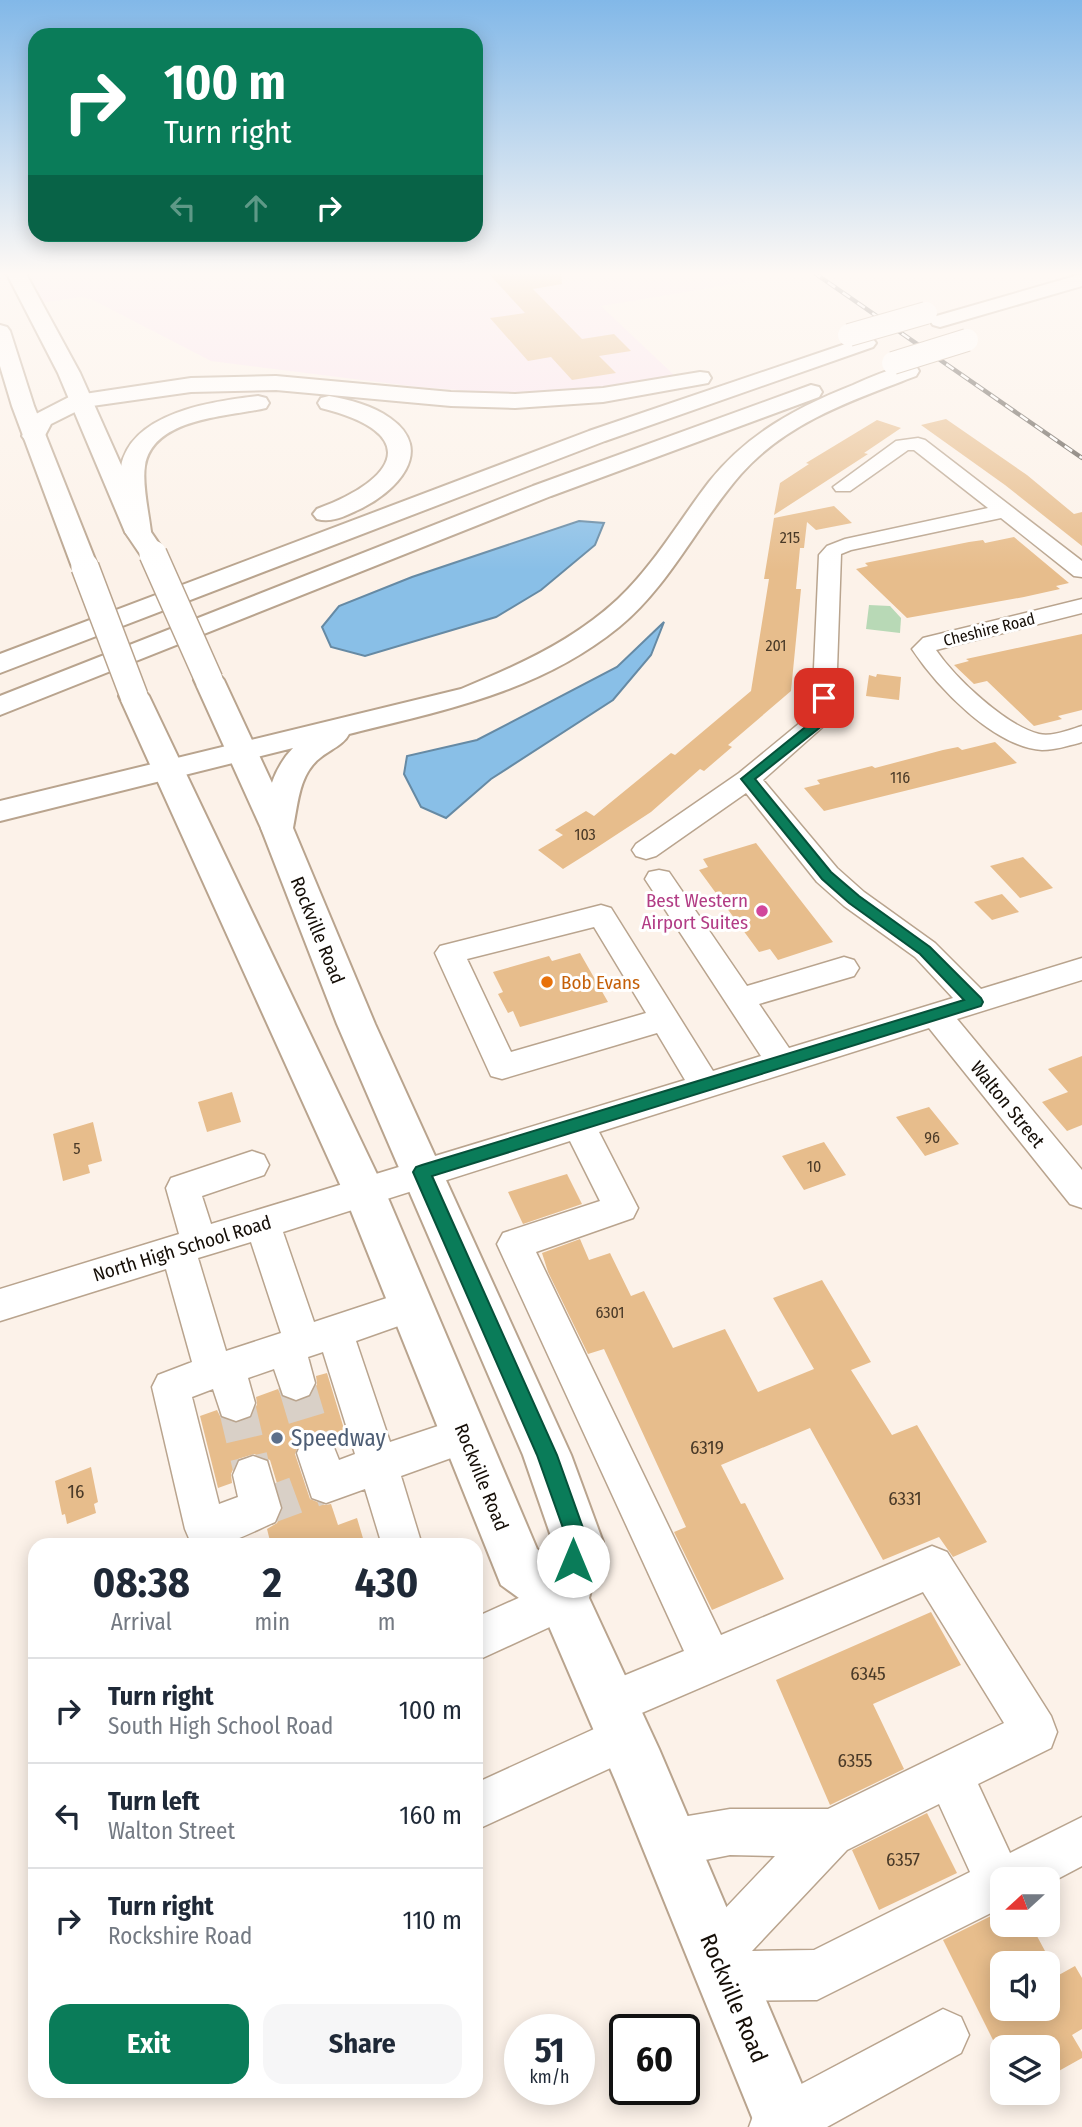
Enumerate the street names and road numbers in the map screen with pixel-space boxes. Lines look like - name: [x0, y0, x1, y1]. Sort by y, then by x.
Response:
- street label: Cheshire Road: [941, 609, 1037, 650]
- street label: Rockville Road: [286, 873, 349, 987]
- street label: Walton Street: [966, 1056, 1050, 1153]
- street label: North High School Road: [90, 1210, 274, 1287]
- street label: Rockville Road: [450, 1420, 513, 1534]
- street label: Rockville Road: [694, 1929, 774, 2067]

